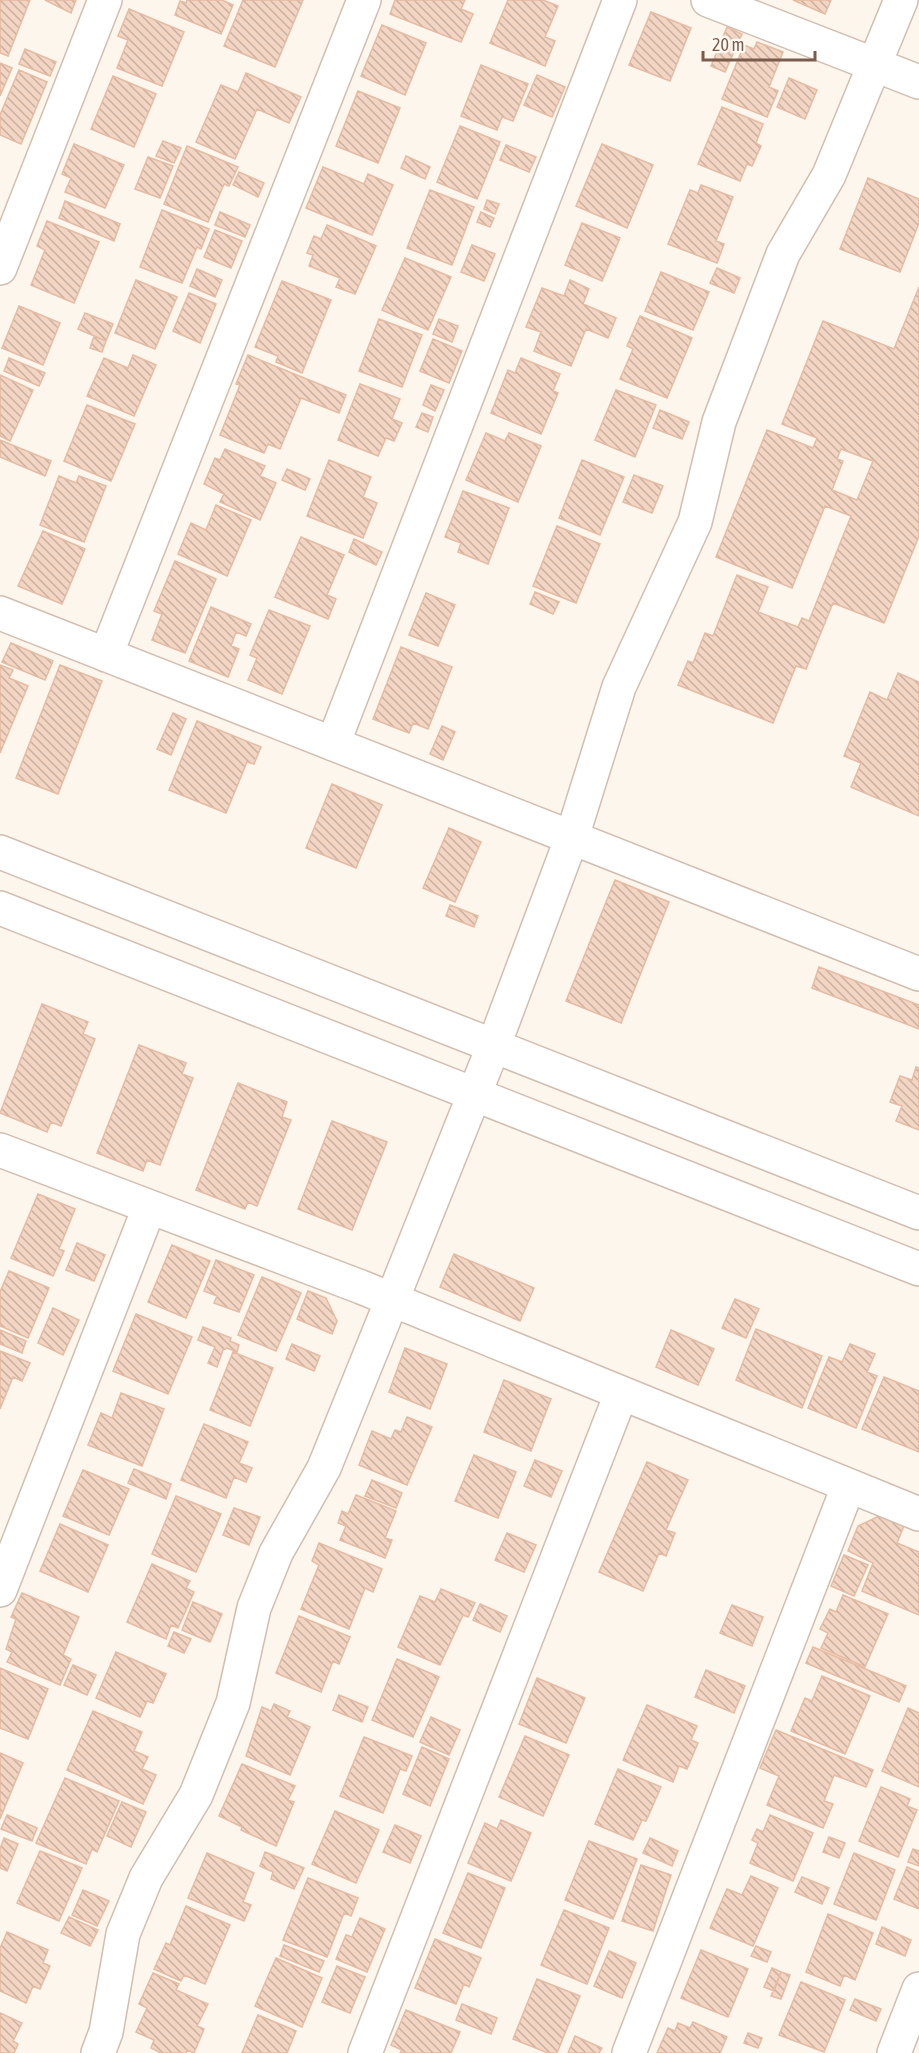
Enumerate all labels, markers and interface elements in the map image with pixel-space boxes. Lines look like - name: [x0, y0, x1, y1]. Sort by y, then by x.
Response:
- scale bar: [703, 24, 816, 62]
- text: 20 m: [712, 34, 744, 55]

